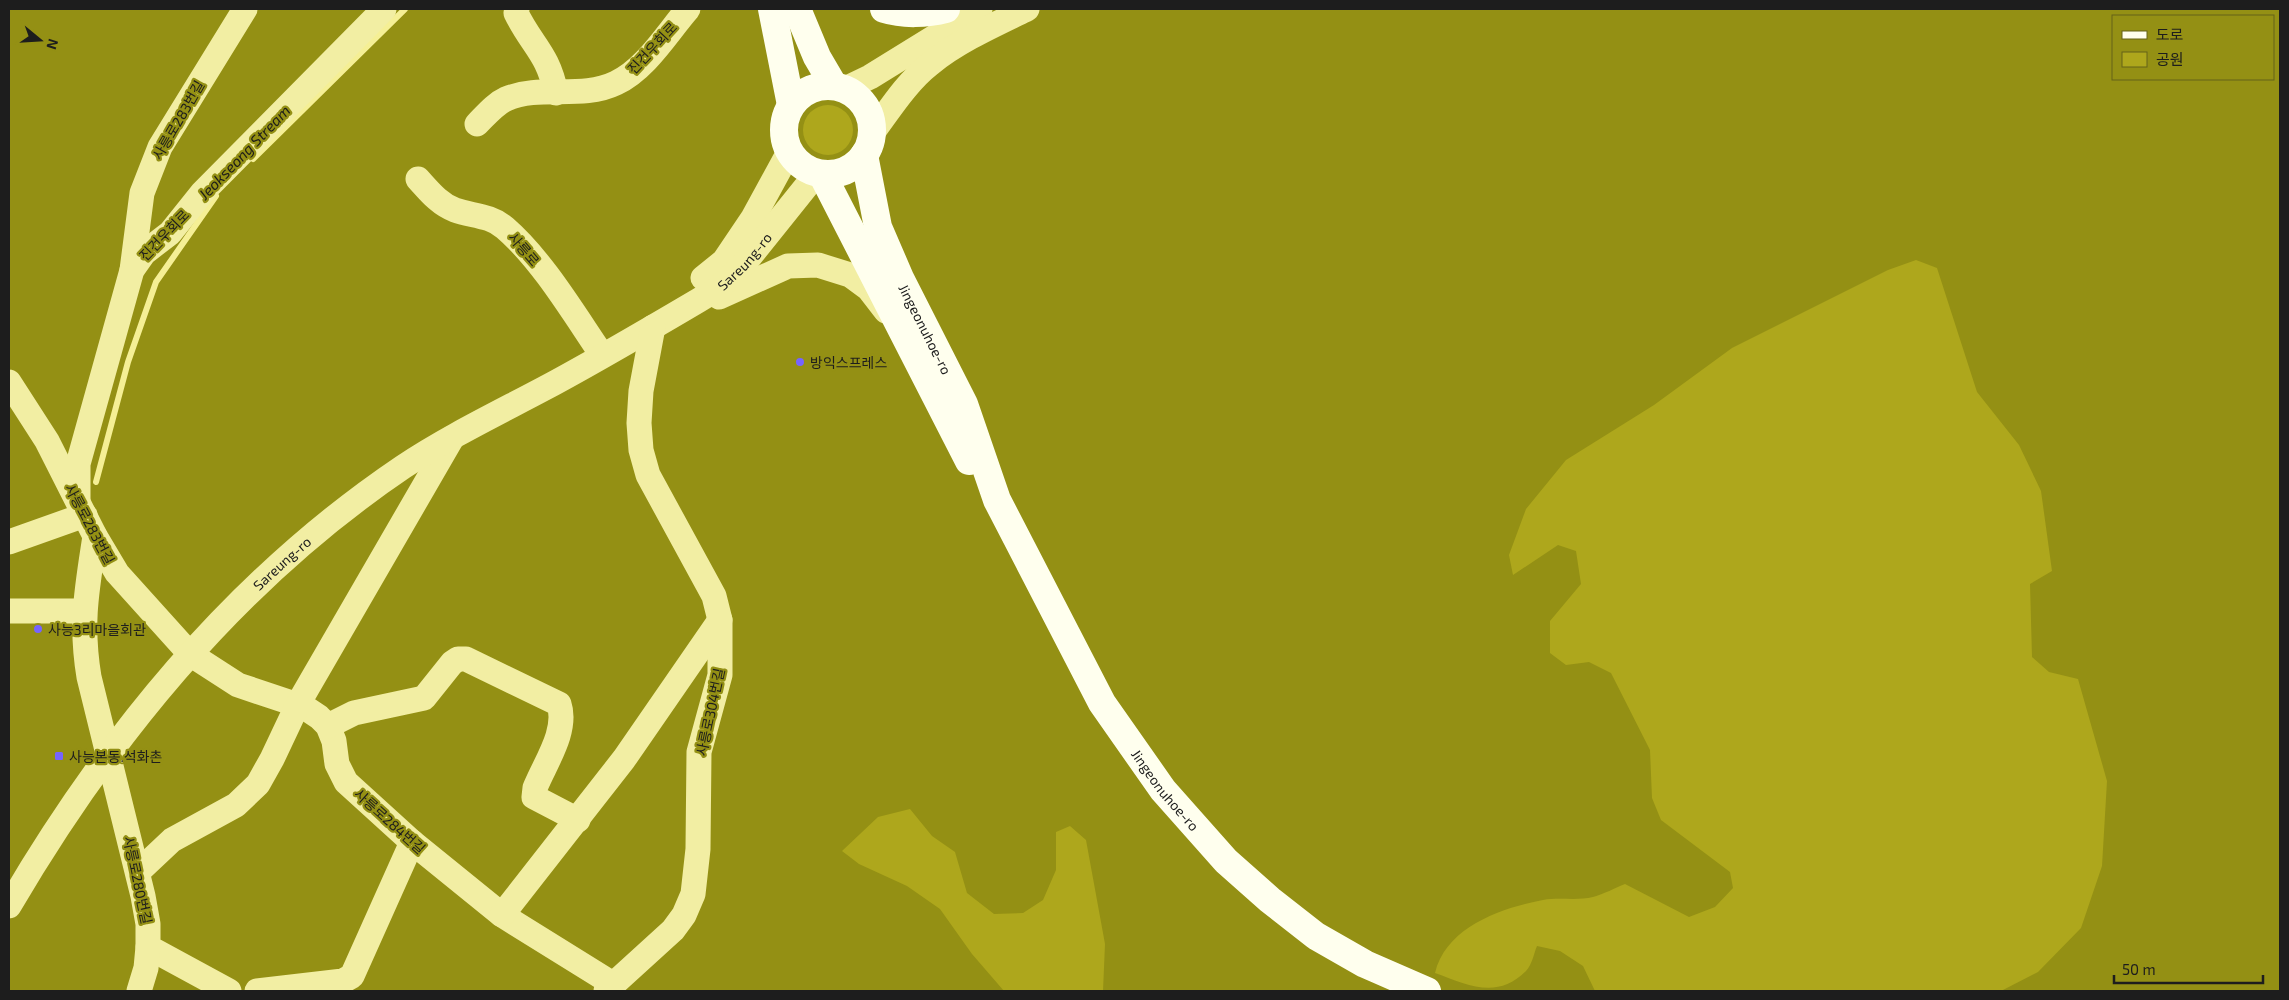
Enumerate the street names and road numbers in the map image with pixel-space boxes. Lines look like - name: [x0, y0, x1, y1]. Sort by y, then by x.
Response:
- street label: 진건우회로: [624, 19, 680, 77]
- street label: 사릉로283번길: [148, 77, 208, 163]
- street label: 진건우회로: [136, 206, 193, 264]
- street label: 사릉로: [505, 229, 543, 269]
- street label: Sareung-ro: [713, 229, 775, 293]
- street label: Jingeonuhoe-ro: [896, 281, 956, 377]
- street label: 사릉로283번길: [62, 481, 118, 567]
- street label: Sareung-ro: [249, 532, 314, 593]
- street label: 사릉로304번길: [692, 667, 728, 757]
- street label: Jingeonuhoe-ro: [1128, 746, 1203, 834]
- street label: 사릉로284번길: [351, 785, 429, 857]
- street label: 사릉로280번길: [120, 835, 156, 925]

